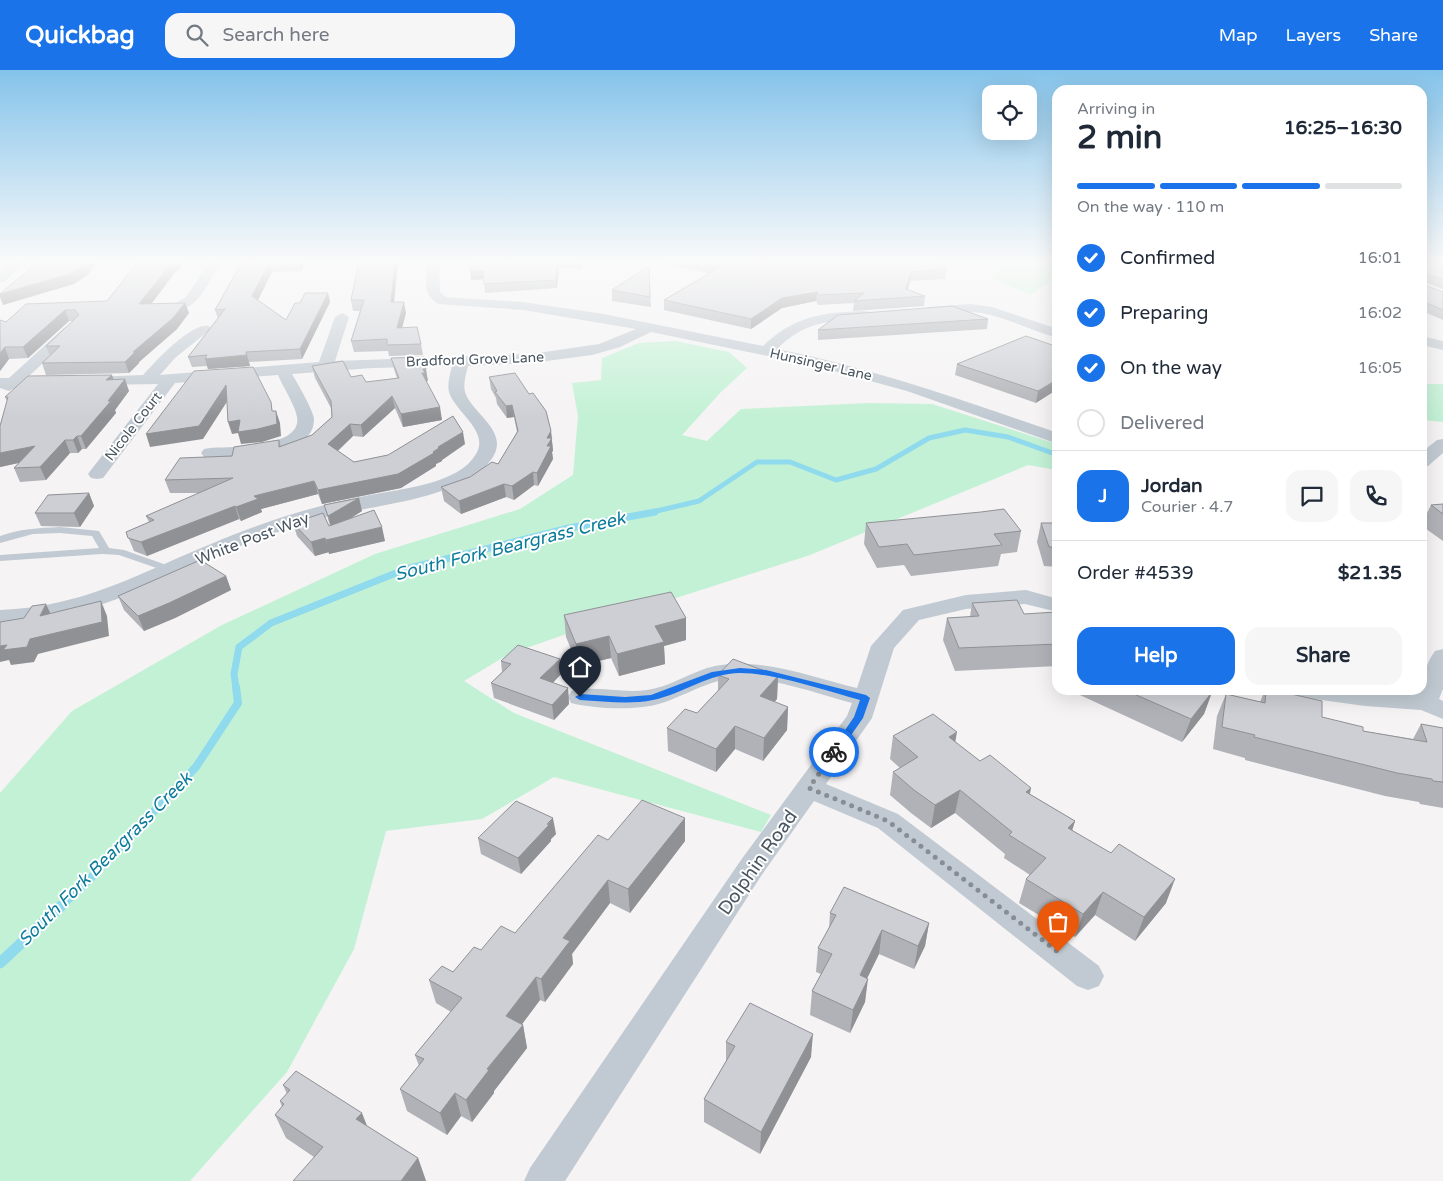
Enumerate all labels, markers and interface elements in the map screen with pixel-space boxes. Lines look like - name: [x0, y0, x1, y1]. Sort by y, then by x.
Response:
- search box: [165, 13, 515, 58]
- text: Quickbag: [25, 21, 135, 50]
- icon: search: [183, 21, 211, 49]
- text: Search here: [223, 24, 329, 46]
- text: Map: [1219, 24, 1258, 46]
- text: Layers: [1286, 24, 1341, 46]
- text: Share: [1369, 24, 1418, 46]
- map controls: [982, 85, 1037, 140]
- button: locate: [982, 85, 1037, 140]
- text: Arriving in: [1077, 99, 1155, 119]
- text: 16:25–16:30: [1284, 117, 1402, 139]
- text: 2 min: [1077, 119, 1162, 157]
- text: On the way · 110 m: [1077, 197, 1224, 217]
- icon: check: [1077, 244, 1105, 272]
- text: Confirmed: [1120, 247, 1215, 269]
- text: 16:01: [1358, 248, 1402, 268]
- icon: check: [1077, 299, 1105, 327]
- text: Preparing: [1120, 302, 1209, 324]
- text: 16:02: [1358, 303, 1402, 323]
- street label: Hunsinger Lane: [768, 344, 874, 385]
- street label: Bradford Grove Lane: [406, 349, 544, 370]
- icon: check: [1077, 354, 1105, 382]
- text: On the way: [1120, 357, 1222, 379]
- text: 16:05: [1358, 358, 1402, 378]
- street label: Nicole Court: [101, 388, 166, 464]
- text: Delivered: [1120, 412, 1205, 434]
- button: chat: [1286, 470, 1338, 522]
- button: phone: [1350, 470, 1402, 522]
- text: Jordan: [1141, 475, 1203, 497]
- text: J: [1099, 485, 1107, 507]
- text: Courier · 4.7: [1141, 497, 1233, 517]
- water label: South Fork Beargrass Creek: [392, 506, 629, 585]
- street label: White Post Way: [193, 508, 312, 570]
- text: Order #4539: [1077, 562, 1194, 584]
- text: $21.35: [1338, 562, 1402, 584]
- button: Help: [1077, 627, 1235, 685]
- button: Share: [1245, 627, 1402, 685]
- pin: [559, 646, 601, 697]
- icon: home: [566, 653, 594, 681]
- courier: [809, 727, 859, 777]
- icon: bike: [820, 738, 848, 766]
- water label: South Fork Beargrass Creek: [13, 767, 197, 951]
- street label: Dolphin Road: [714, 806, 802, 919]
- pin: [1037, 901, 1079, 952]
- icon: bag: [1044, 908, 1072, 936]

